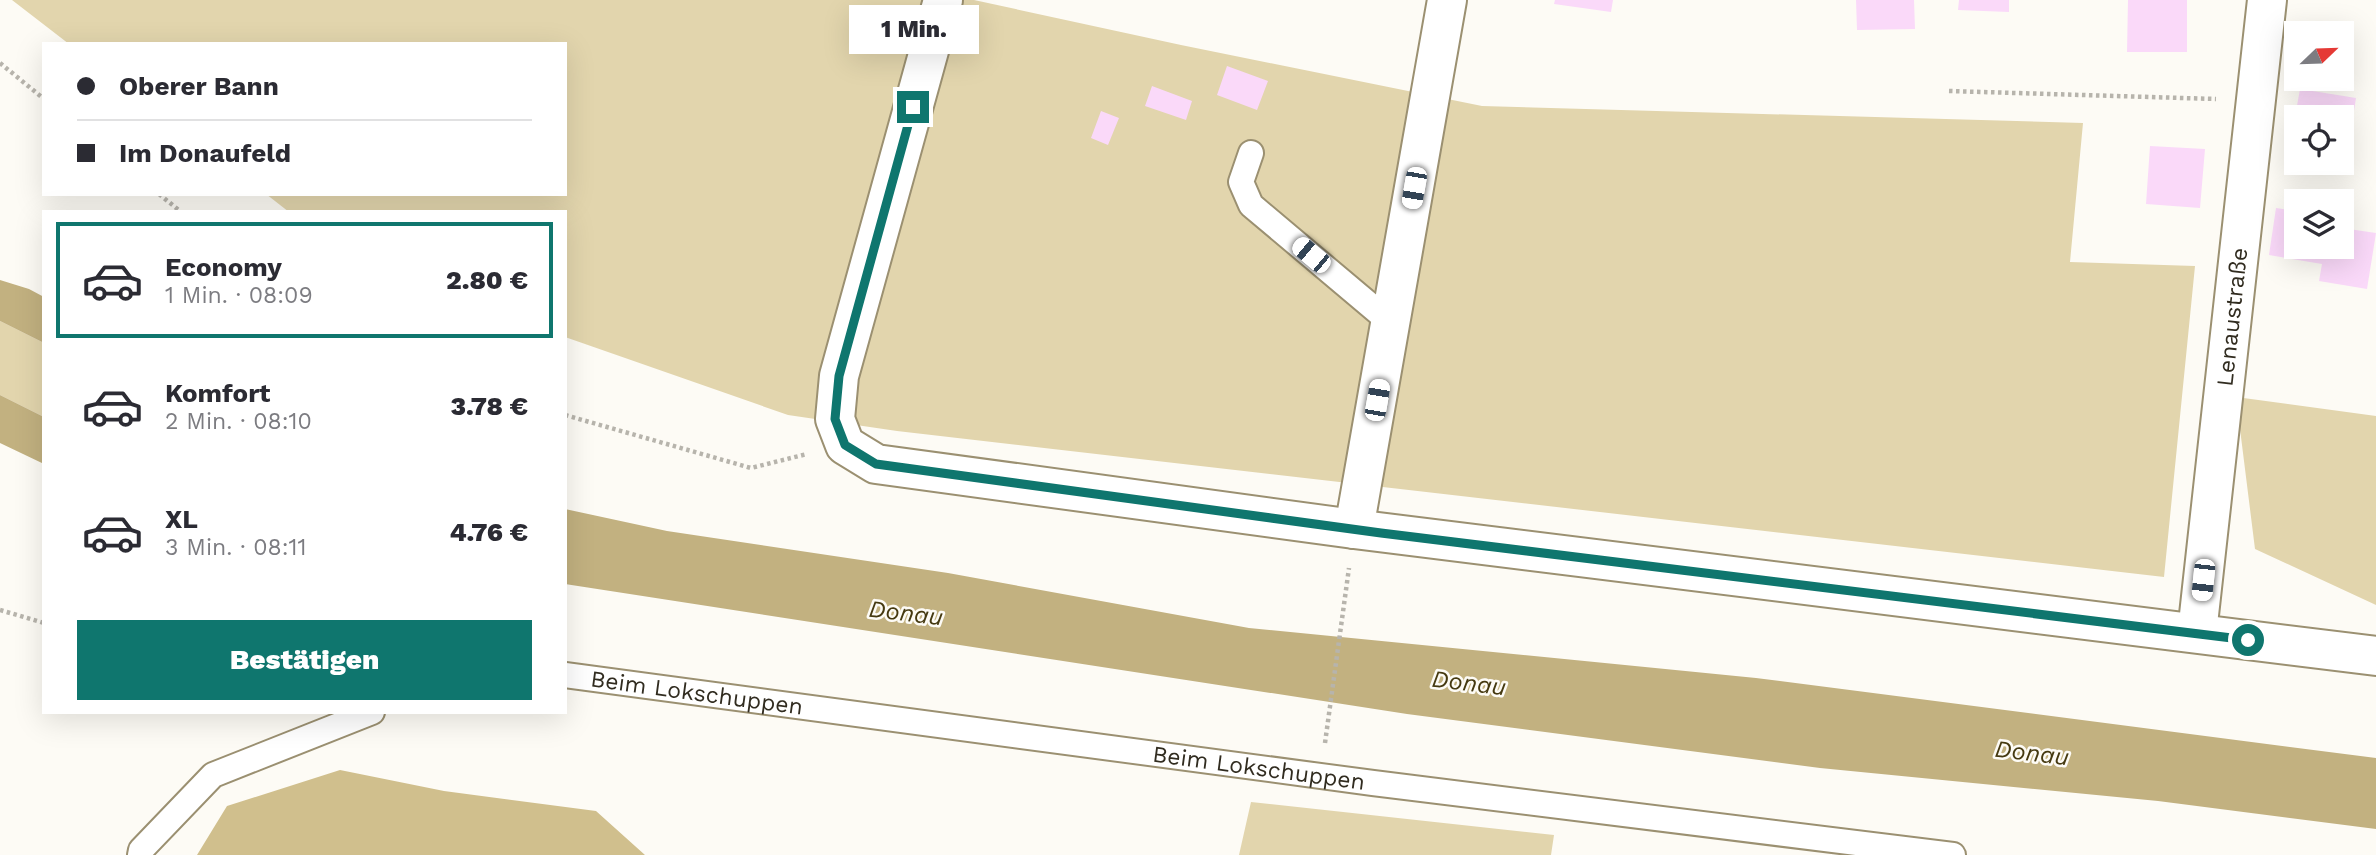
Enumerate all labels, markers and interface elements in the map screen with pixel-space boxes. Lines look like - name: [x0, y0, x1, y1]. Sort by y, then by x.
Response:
- callout: 1 Min.: [848, 6, 978, 55]
- text: 1 Min.: [881, 16, 947, 43]
- north arrow: [2284, 21, 2354, 91]
- map controls: [2284, 21, 2354, 259]
- text: Oberer Bann: [119, 71, 279, 101]
- route end: [897, 91, 929, 123]
- button: locate: [2284, 105, 2354, 175]
- text: Im Donaufeld: [119, 138, 291, 168]
- car: [1401, 165, 1428, 211]
- button: layers: [2284, 189, 2354, 259]
- car: [1289, 233, 1334, 277]
- street label: Lenaustraße: [2211, 246, 2253, 388]
- icon: car: [81, 249, 144, 312]
- text: Economy: [165, 252, 282, 282]
- text: 2.80 €: [446, 265, 528, 295]
- text: 1 Min. · 08:09: [165, 282, 313, 309]
- icon: car: [81, 375, 144, 438]
- car: [1364, 377, 1391, 423]
- text: Komfort: [165, 378, 270, 408]
- text: 3.78 €: [451, 391, 528, 421]
- text: 2 Min. · 08:10: [165, 408, 312, 435]
- icon: car: [81, 501, 144, 564]
- text: XL: [165, 504, 198, 534]
- text: 4.76 €: [450, 517, 528, 547]
- text: 3 Min. · 08:11: [165, 534, 306, 561]
- car: [2191, 558, 2216, 602]
- water label: Donau: [867, 595, 945, 631]
- button: Bestätigen: [77, 620, 532, 700]
- route start: [2232, 624, 2264, 656]
- street label: Beim Lokschuppen: [589, 665, 805, 720]
- water label: Donau: [1430, 665, 1508, 701]
- water label: Donau: [1993, 735, 2071, 771]
- street label: Beim Lokschuppen: [1151, 740, 1367, 795]

